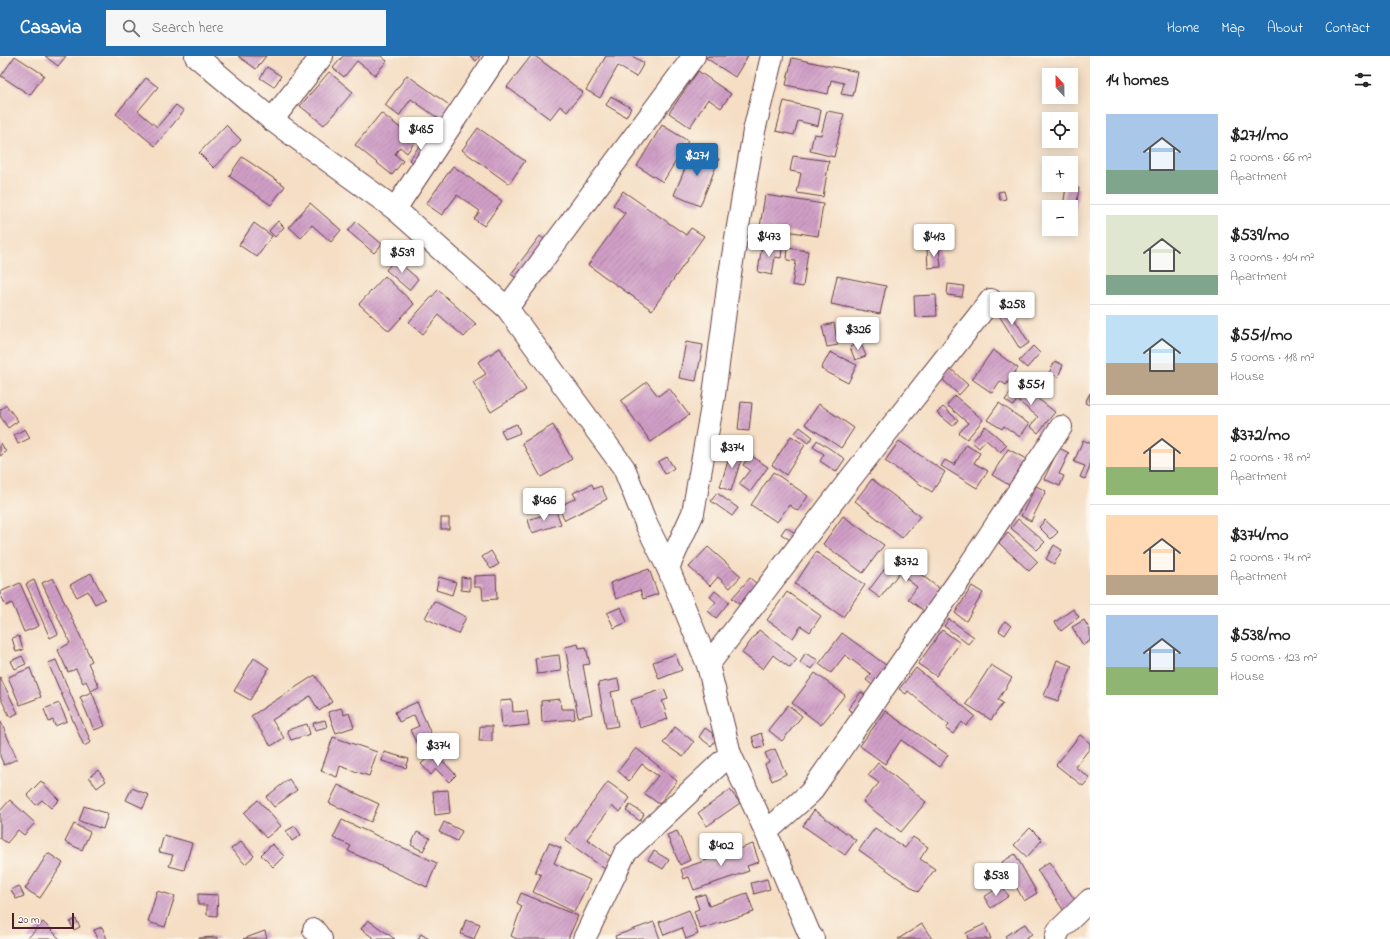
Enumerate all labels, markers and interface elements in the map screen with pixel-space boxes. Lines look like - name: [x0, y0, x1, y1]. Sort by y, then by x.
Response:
- search box: [106, 10, 386, 46]
- text: Casavia: [20, 15, 82, 42]
- icon: search: [120, 17, 142, 39]
- text: Search here: [152, 17, 224, 39]
- text: Home: [1167, 18, 1199, 39]
- text: Map: [1221, 18, 1245, 39]
- text: About: [1267, 18, 1303, 39]
- text: Contact: [1325, 18, 1370, 39]
- north arrow: [1042, 68, 1078, 104]
- map controls: [1042, 68, 1078, 236]
- text: 14 homes: [1106, 68, 1169, 93]
- icon: filters: [1352, 69, 1374, 91]
- button: locate: [1042, 112, 1078, 148]
- pin: $485: [397, 117, 445, 151]
- text: $485: [408, 120, 434, 139]
- text: $271/mo: [1230, 123, 1288, 148]
- icon: home: [1138, 130, 1186, 178]
- pin: $271: [673, 143, 721, 177]
- text: $271: [685, 146, 709, 165]
- text: 2 rooms · 66 m²: [1230, 148, 1312, 167]
- button: +: [1042, 156, 1078, 192]
- text: Apartment: [1230, 167, 1287, 186]
- button: −: [1042, 200, 1078, 236]
- text: $539/mo: [1230, 223, 1289, 248]
- pin: $473: [745, 224, 793, 258]
- pin: $413: [910, 224, 958, 258]
- text: $473: [757, 227, 781, 246]
- text: $413: [923, 227, 945, 246]
- icon: home: [1138, 231, 1186, 279]
- pin: $539: [378, 240, 426, 274]
- text: $539: [390, 243, 414, 262]
- text: 3 rooms · 104 m²: [1230, 248, 1314, 267]
- text: Apartment: [1230, 267, 1287, 286]
- pin: $258: [988, 292, 1036, 326]
- text: $258: [999, 295, 1025, 314]
- pin: $326: [834, 317, 882, 351]
- text: $326: [845, 320, 871, 339]
- text: $551/mo: [1230, 323, 1292, 348]
- icon: home: [1138, 331, 1186, 379]
- text: 5 rooms · 118 m²: [1230, 348, 1315, 367]
- text: House: [1230, 367, 1264, 386]
- pin: $551: [1007, 372, 1055, 406]
- text: $551: [1018, 375, 1044, 394]
- text: $372/mo: [1230, 423, 1290, 448]
- icon: home: [1138, 431, 1186, 479]
- pin: $374: [708, 435, 756, 469]
- text: $374: [720, 438, 744, 457]
- text: 2 rooms · 78 m²: [1230, 448, 1311, 467]
- text: Apartment: [1230, 467, 1287, 486]
- pin: $436: [520, 488, 568, 522]
- text: $436: [532, 491, 556, 510]
- text: $374/mo: [1230, 523, 1289, 548]
- icon: home: [1138, 531, 1186, 579]
- text: 2 rooms · 74 m²: [1230, 548, 1311, 567]
- pin: $372: [882, 549, 930, 583]
- text: $372: [893, 552, 919, 571]
- text: Apartment: [1230, 567, 1287, 586]
- text: $538/mo: [1230, 623, 1291, 648]
- icon: home: [1138, 631, 1186, 679]
- text: 5 rooms · 123 m²: [1230, 648, 1317, 667]
- text: House: [1230, 667, 1264, 686]
- pin: $374: [414, 733, 462, 767]
- text: $374: [426, 736, 450, 755]
- pin: $402: [697, 833, 745, 867]
- text: $402: [708, 836, 734, 855]
- pin: $538: [972, 863, 1020, 897]
- text: $538: [983, 866, 1009, 885]
- scale bar: [12, 911, 74, 930]
- text: 20 m: [18, 912, 40, 928]

